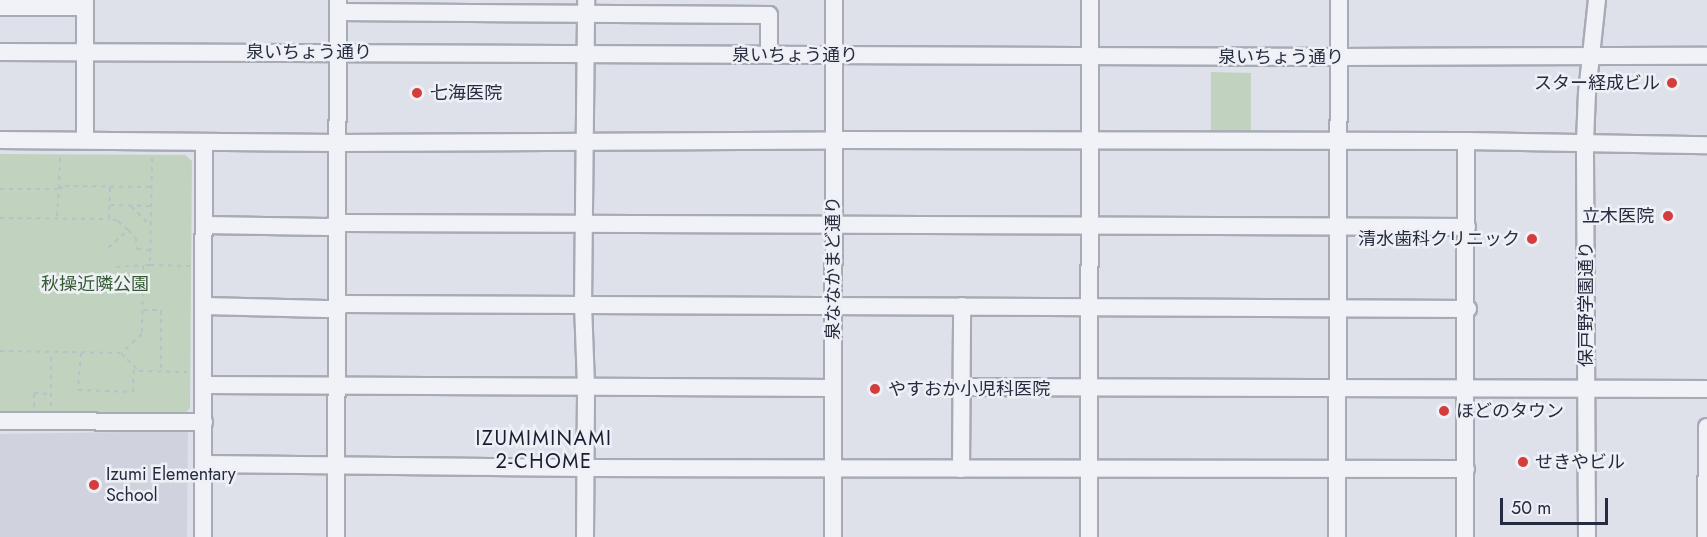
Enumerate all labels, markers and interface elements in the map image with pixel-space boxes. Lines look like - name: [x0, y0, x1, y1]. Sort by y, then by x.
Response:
- street label: 泉いちょう通り: [246, 41, 372, 63]
- street label: 泉いちょう通り: [732, 44, 858, 66]
- street label: 泉いちょう通り: [1218, 46, 1344, 68]
- place label: スター経成ビル: [1534, 72, 1660, 94]
- marker: スター経成ビル: [1665, 76, 1679, 90]
- place label: 七海医院: [430, 82, 502, 104]
- marker: 七海医院: [408, 84, 426, 102]
- street label: 泉ななかまど通り: [822, 196, 844, 340]
- place label: 立木医院: [1582, 205, 1654, 227]
- marker: 立木医院: [1659, 207, 1677, 225]
- place label: 清水歯科クリニック: [1358, 228, 1520, 250]
- marker: 清水歯科クリニック: [1525, 232, 1539, 246]
- street label: 保戸野学園通り: [1575, 241, 1597, 367]
- park label: 秋操近隣公園: [41, 273, 149, 295]
- place label: やすおか小児科医院: [888, 378, 1050, 400]
- marker: やすおか小児科医院: [866, 380, 884, 398]
- place label: ほどのタウン: [1456, 400, 1564, 422]
- marker: ほどのタウン: [1437, 404, 1451, 418]
- district label: IZUMIMINAMI 2-CHOME: [476, 426, 612, 473]
- place label: せきやビル: [1535, 451, 1625, 473]
- marker: せきやビル: [1516, 455, 1530, 469]
- place label: Izumi Elementary School: [106, 464, 236, 506]
- marker: Izumi Elementary School: [87, 478, 101, 492]
- scale bar: [1503, 486, 1611, 524]
- text: 50 m: [1511, 495, 1551, 521]

